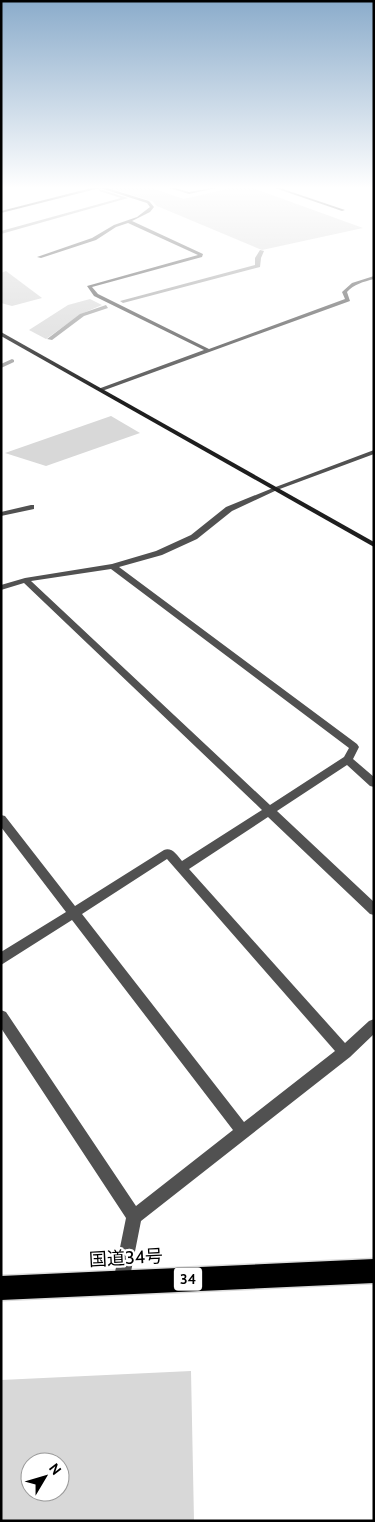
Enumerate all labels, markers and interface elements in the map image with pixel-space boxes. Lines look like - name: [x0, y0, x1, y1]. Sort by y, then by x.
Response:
- street label: 国道34号: [88, 1245, 164, 1271]
- road number: 34: [174, 1268, 202, 1290]
- north arrow: [20, 1452, 70, 1502]
- text: N: [45, 1460, 65, 1478]

